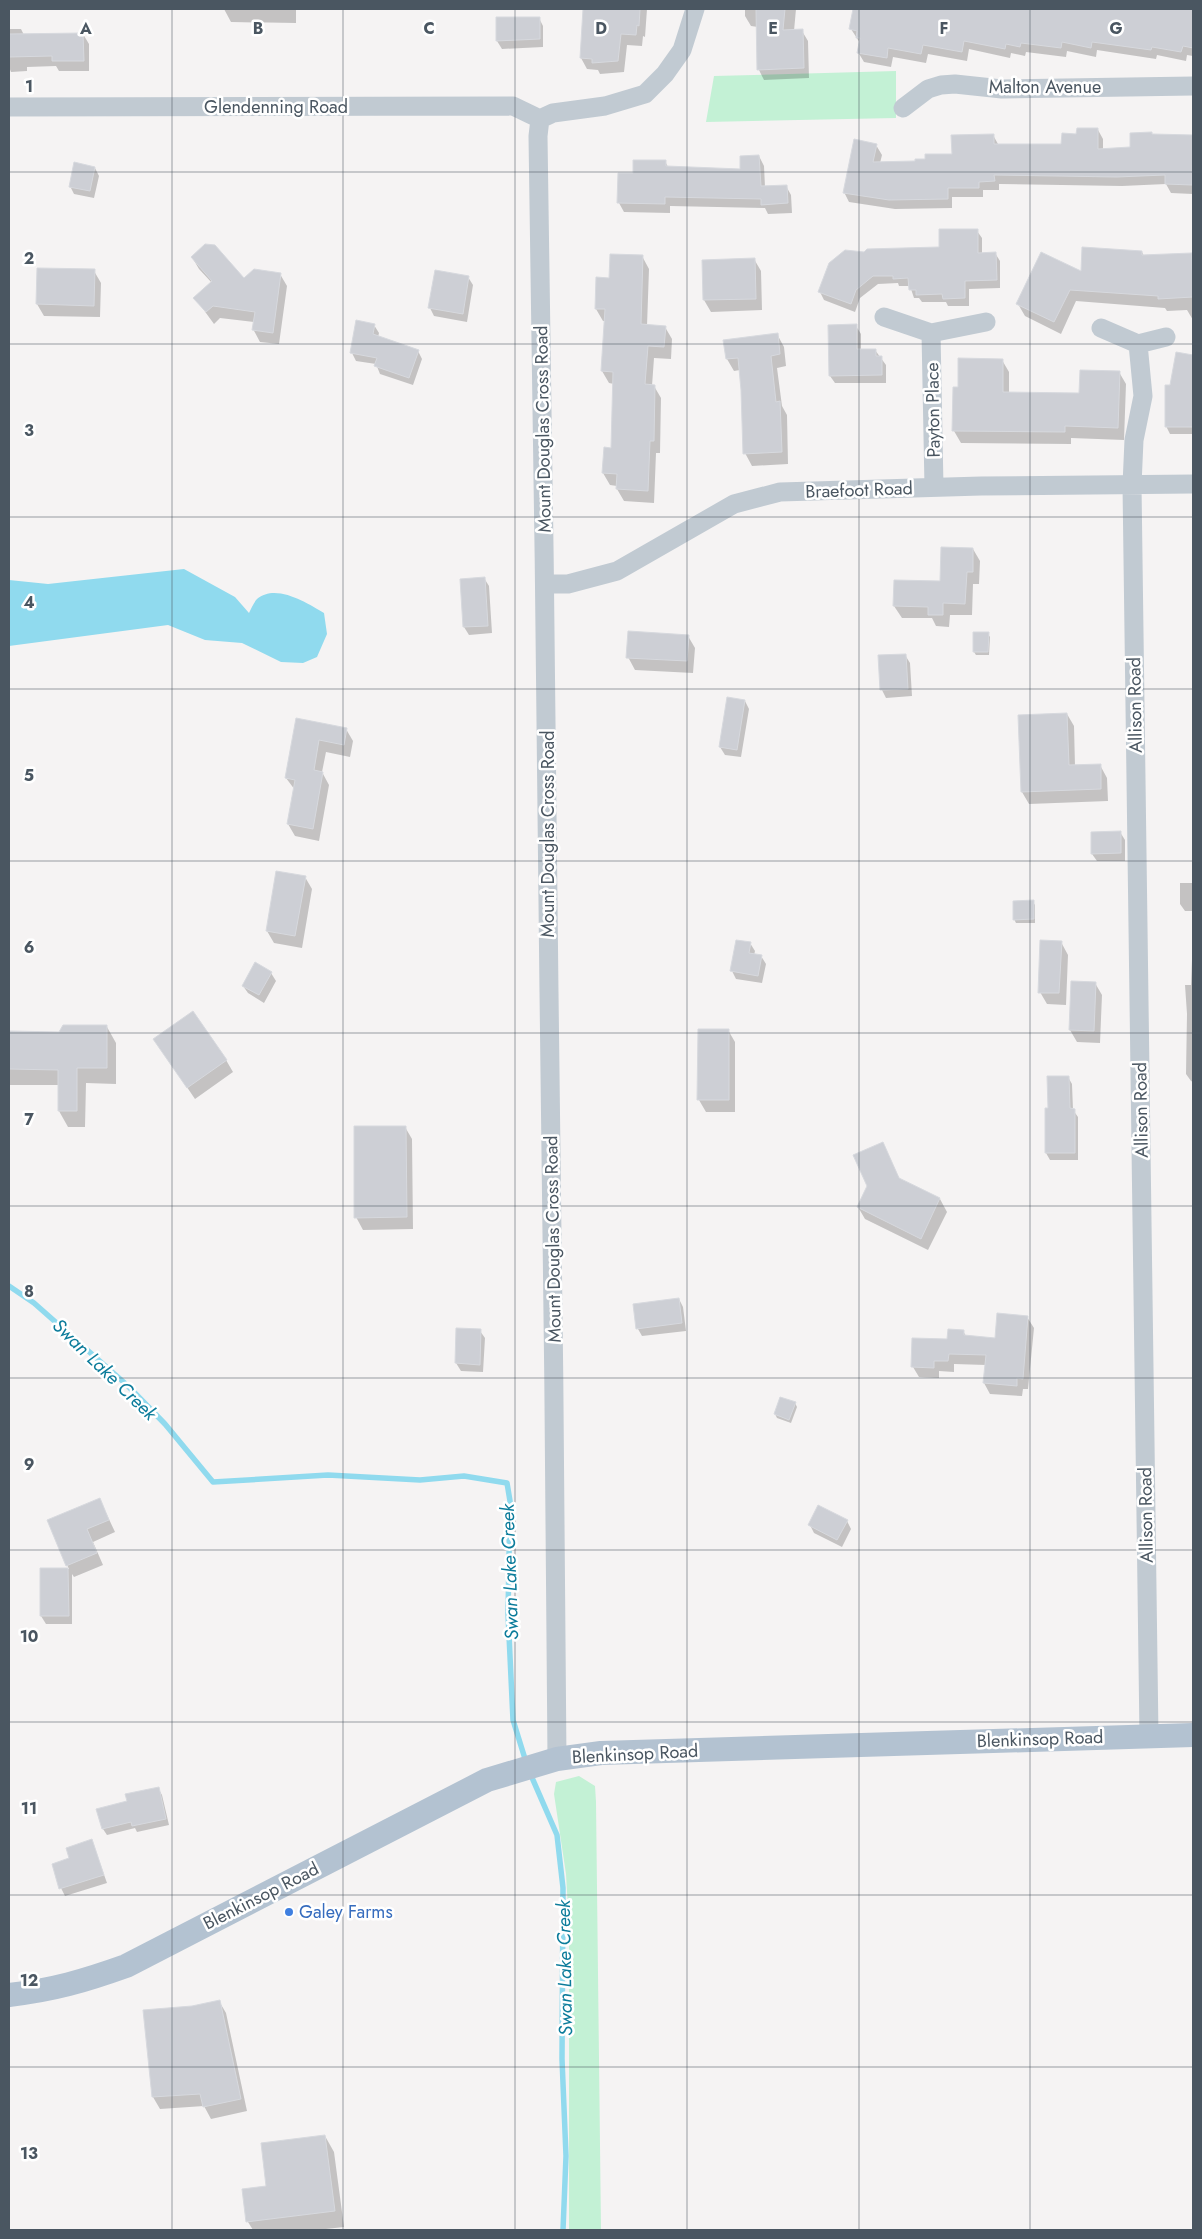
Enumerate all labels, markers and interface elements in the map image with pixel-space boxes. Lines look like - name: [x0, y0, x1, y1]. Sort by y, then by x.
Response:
- text: A: [79, 17, 92, 40]
- text: B: [253, 17, 263, 40]
- text: C: [423, 17, 435, 40]
- text: D: [595, 17, 607, 40]
- text: E: [768, 17, 778, 40]
- text: F: [940, 17, 948, 40]
- text: G: [1109, 17, 1123, 40]
- street label: Malton Avenue: [989, 74, 1101, 100]
- text: 1: [25, 75, 33, 98]
- street label: Glendenning Road: [204, 94, 348, 120]
- text: 2: [24, 247, 34, 270]
- street label: Mount Douglas Cross Road: [528, 325, 558, 533]
- street label: Payton Place: [919, 362, 947, 458]
- text: 3: [24, 419, 34, 442]
- street label: Braefoot Road: [805, 475, 913, 505]
- text: 4: [23, 591, 35, 614]
- street label: Allison Road: [1121, 657, 1149, 753]
- street label: Mount Douglas Cross Road: [535, 730, 561, 938]
- text: 5: [24, 764, 34, 787]
- text: 6: [24, 936, 34, 959]
- street label: Allison Road: [1127, 1062, 1155, 1158]
- text: 7: [24, 1108, 34, 1131]
- street label: Mount Douglas Cross Road: [538, 1135, 568, 1343]
- text: 8: [24, 1280, 34, 1303]
- water label: Swan Lake Creek: [46, 1312, 164, 1427]
- text: 9: [24, 1453, 34, 1476]
- street label: Allison Road: [1132, 1467, 1160, 1563]
- water label: Swan Lake Creek: [494, 1503, 525, 1641]
- text: 10: [20, 1625, 38, 1648]
- street label: Blenkinsop Road: [976, 1724, 1104, 1754]
- street label: Blenkinsop Road: [571, 1738, 699, 1770]
- text: 11: [21, 1797, 37, 1820]
- street label: Blenkinsop Road: [199, 1856, 323, 1936]
- place label: Galey Farms: [299, 1899, 393, 1925]
- water label: Swan Lake Creek: [550, 1899, 579, 2036]
- marker: Galey Farms: [283, 1906, 295, 1918]
- text: 12: [20, 1969, 38, 1992]
- text: 13: [20, 2142, 38, 2165]

